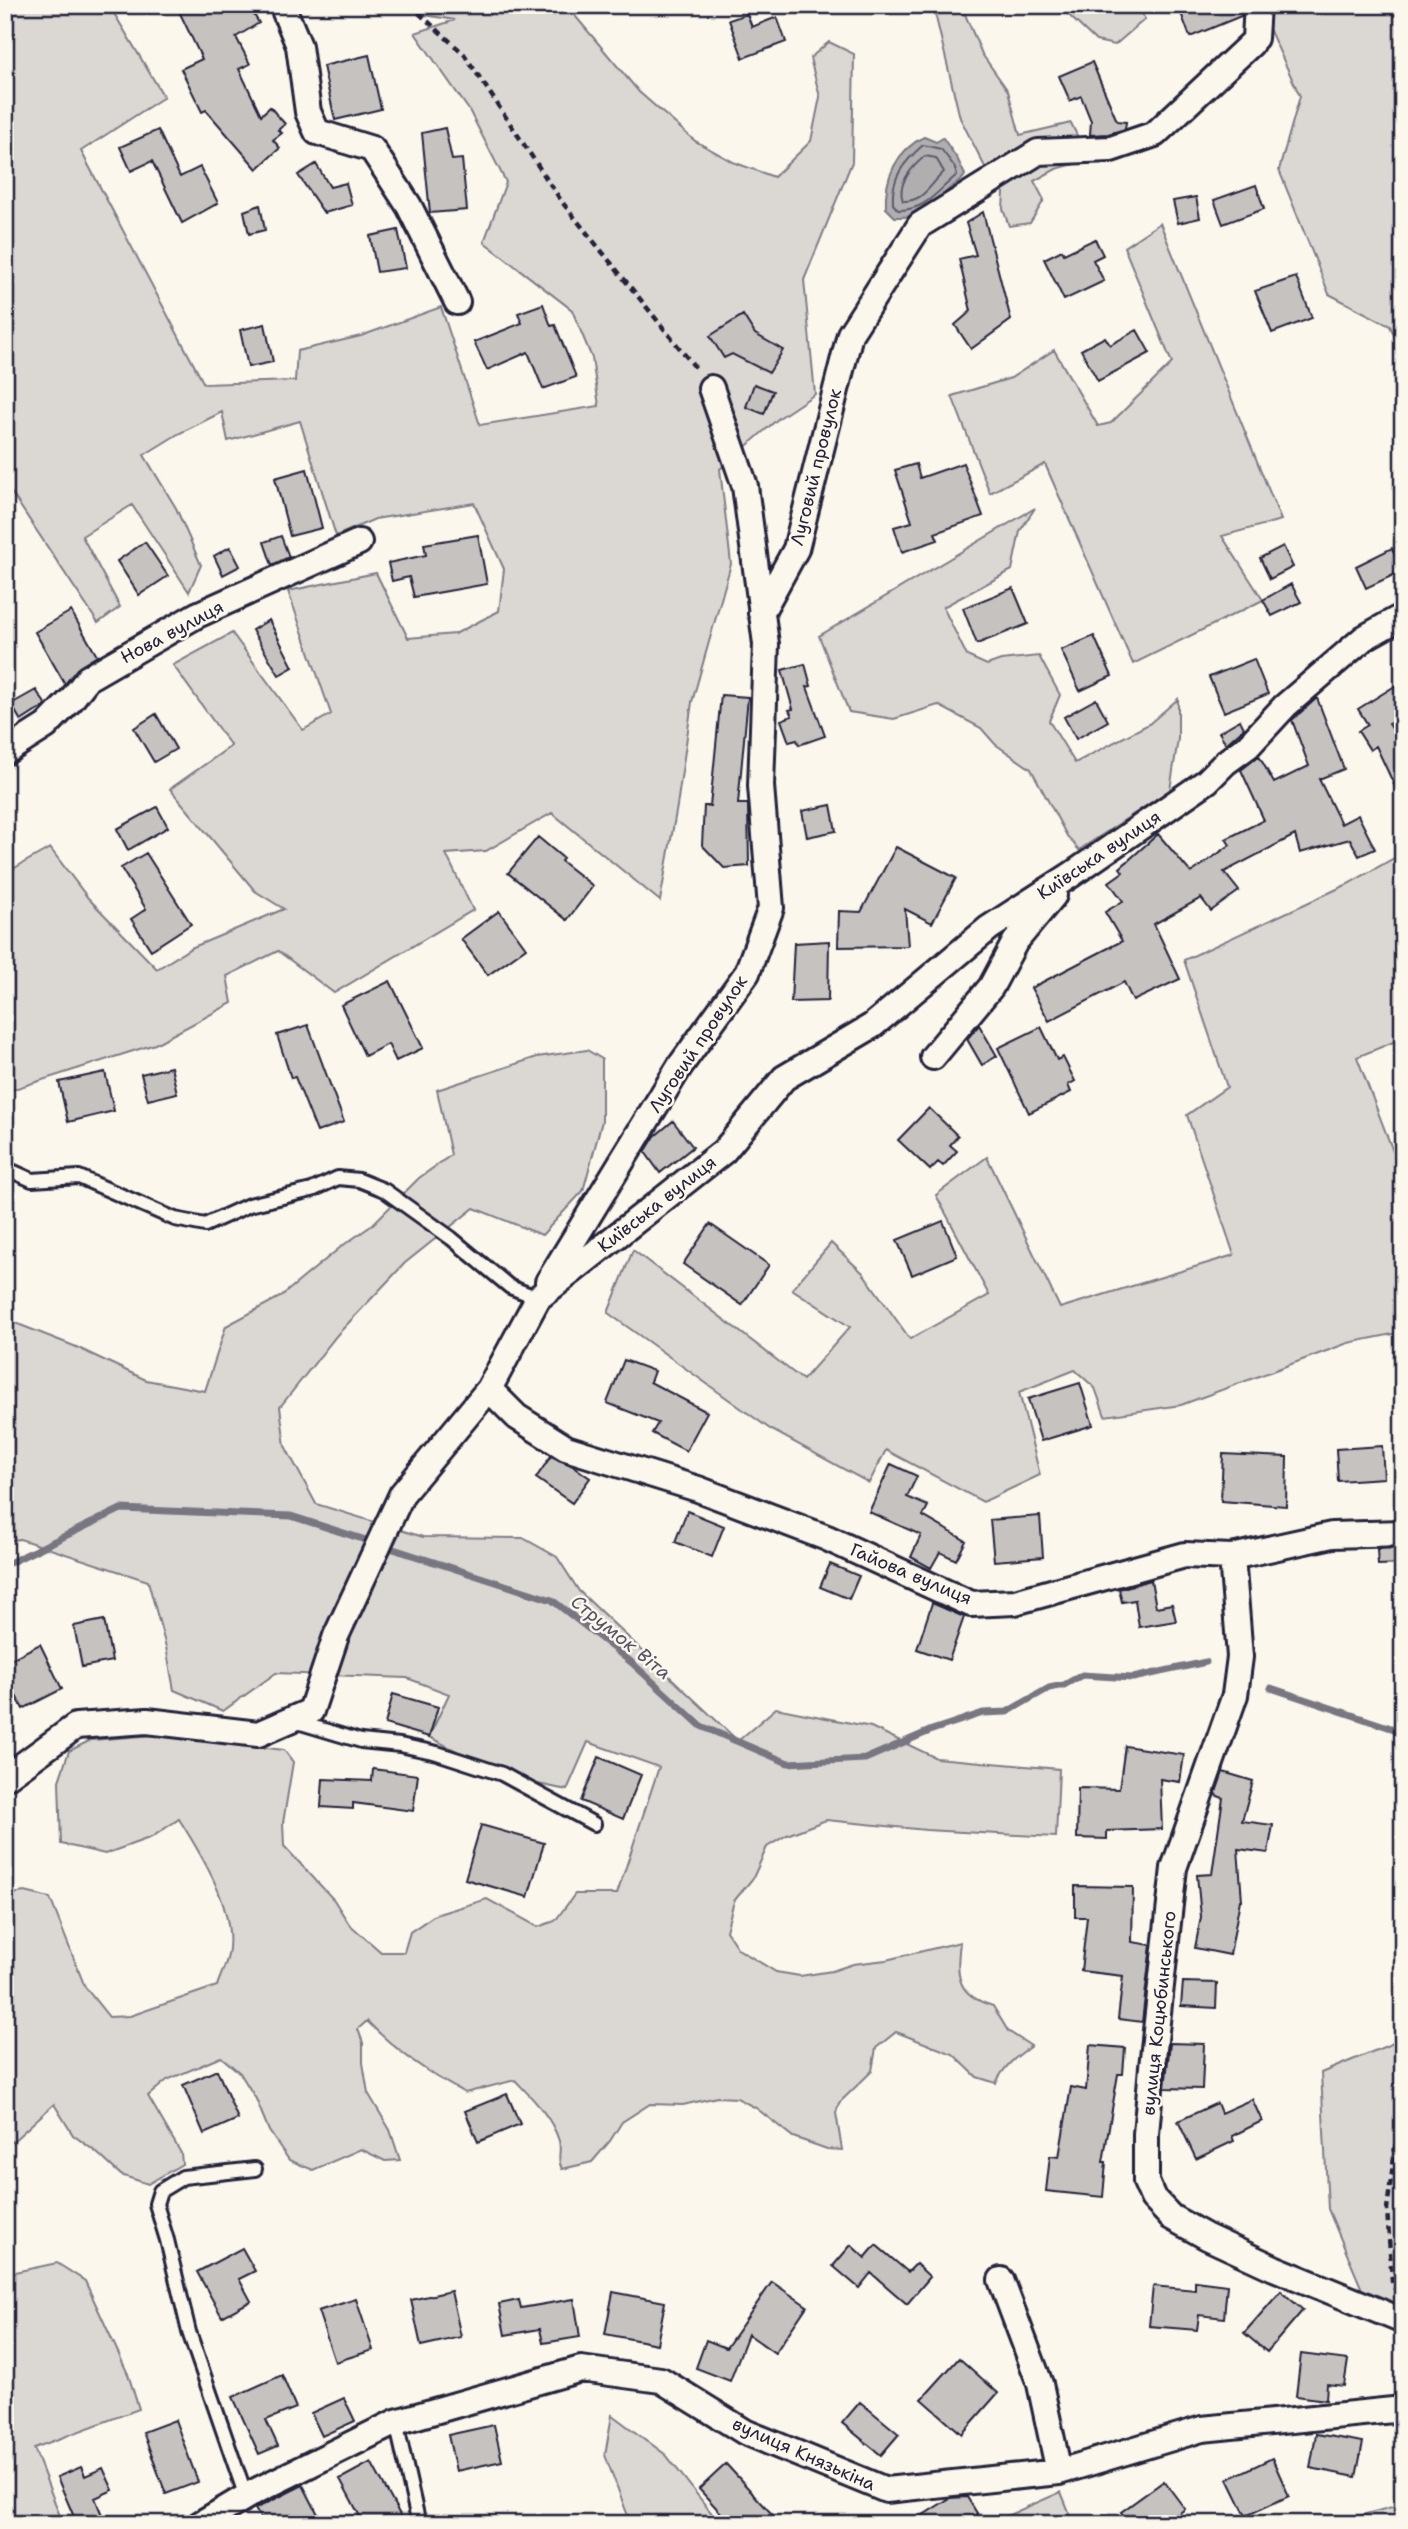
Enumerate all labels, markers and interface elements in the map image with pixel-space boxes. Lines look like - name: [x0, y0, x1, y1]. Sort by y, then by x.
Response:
- street label: Луговий провулок: [785, 386, 847, 548]
- street label: Нова вулиця: [116, 595, 228, 669]
- street label: Київська вулиця: [1032, 805, 1166, 905]
- street label: Луговий провулок: [643, 970, 753, 1117]
- street label: Київська вулиця: [593, 1150, 721, 1258]
- street label: Гайова вулиця: [846, 1538, 976, 1610]
- water label: Струмок Віта: [566, 1589, 676, 1685]
- street label: вулиця Коцюбинського: [1136, 1909, 1182, 2117]
- street label: вулиця Князькіна: [729, 2412, 879, 2496]

